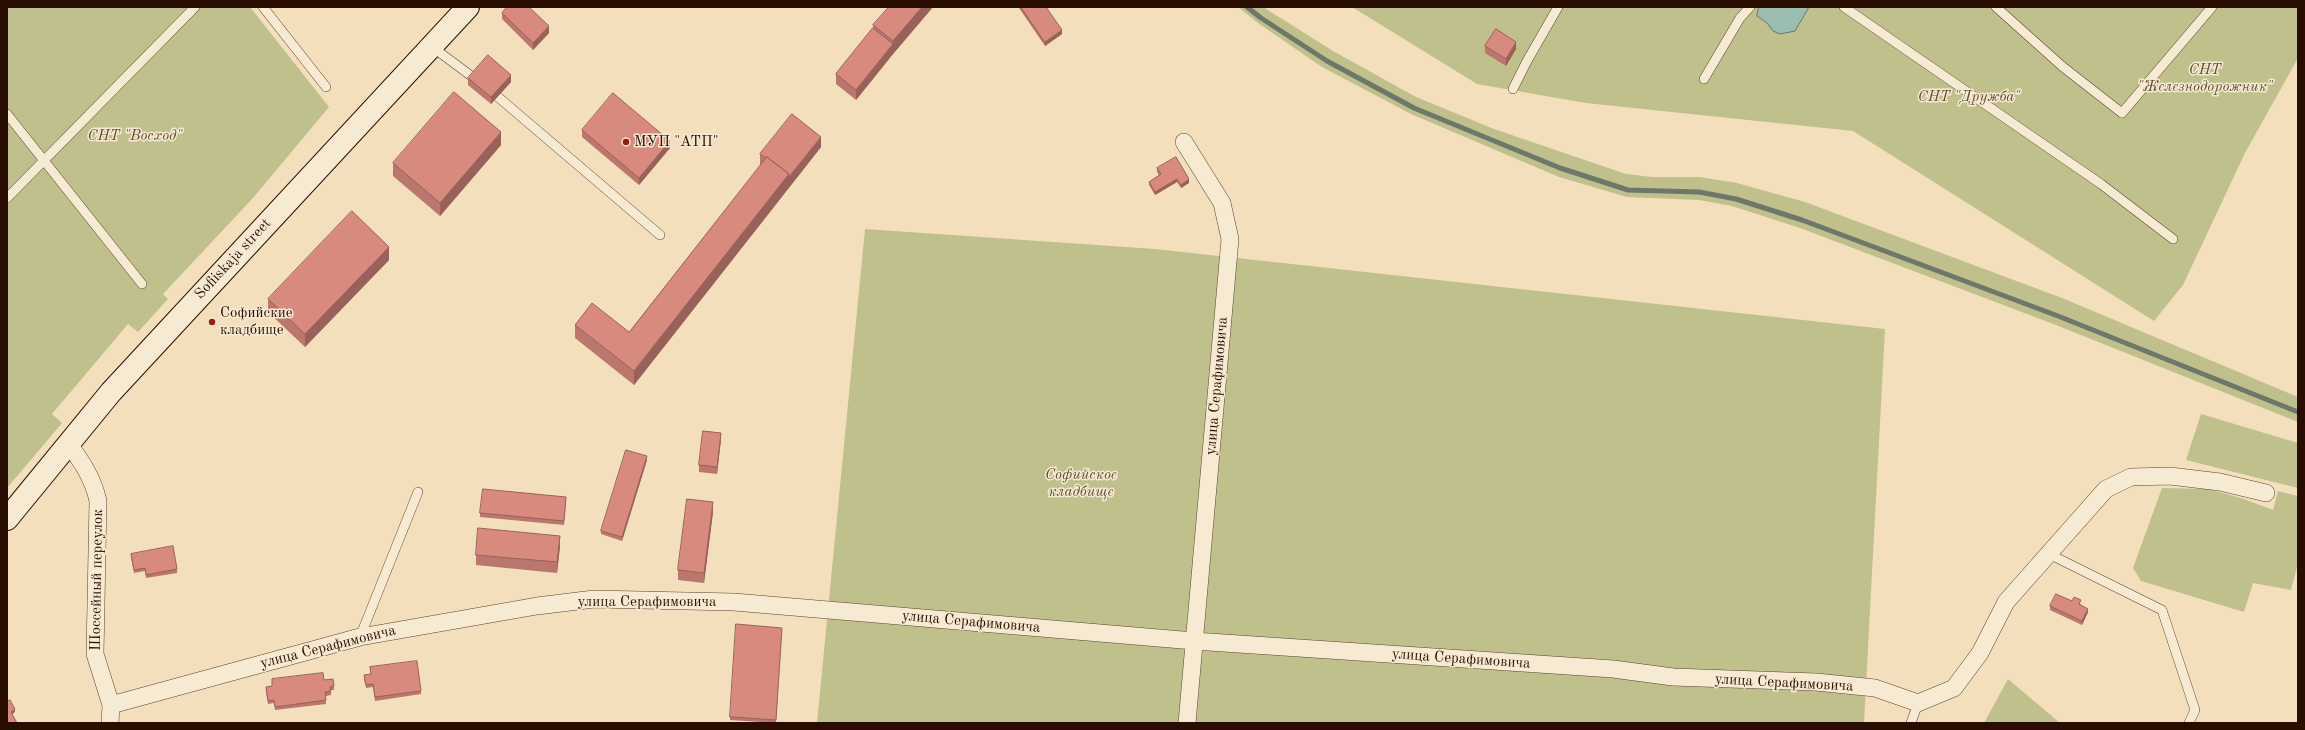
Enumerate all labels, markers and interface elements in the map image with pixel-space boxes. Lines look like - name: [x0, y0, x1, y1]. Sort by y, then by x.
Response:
- park label: СНТ "Железнодорожник": [2137, 61, 2273, 96]
- park label: СНТ "Дружба": [1918, 88, 2020, 106]
- park label: СНТ "Восход": [88, 127, 182, 145]
- place label: МУП "АТП": [634, 133, 719, 151]
- marker: МУП "АТП": [621, 137, 631, 147]
- street label: Sofiiskaja street: [191, 215, 275, 303]
- place label: Софийские кладбище: [220, 304, 293, 339]
- street label: улица Серафимовича: [1202, 316, 1232, 456]
- marker: Софийские кладбище: [207, 317, 217, 327]
- park label: Софийское кладбище: [1045, 466, 1117, 501]
- street label: Шоссейный переулок: [87, 509, 107, 651]
- street label: улица Серафимовича: [578, 593, 716, 611]
- street label: улица Серафимовича: [901, 607, 1041, 637]
- street label: улица Серафимовича: [258, 621, 398, 673]
- street label: улица Серафимовича: [1391, 645, 1531, 673]
- street label: улица Серафимовича: [1714, 670, 1854, 696]

